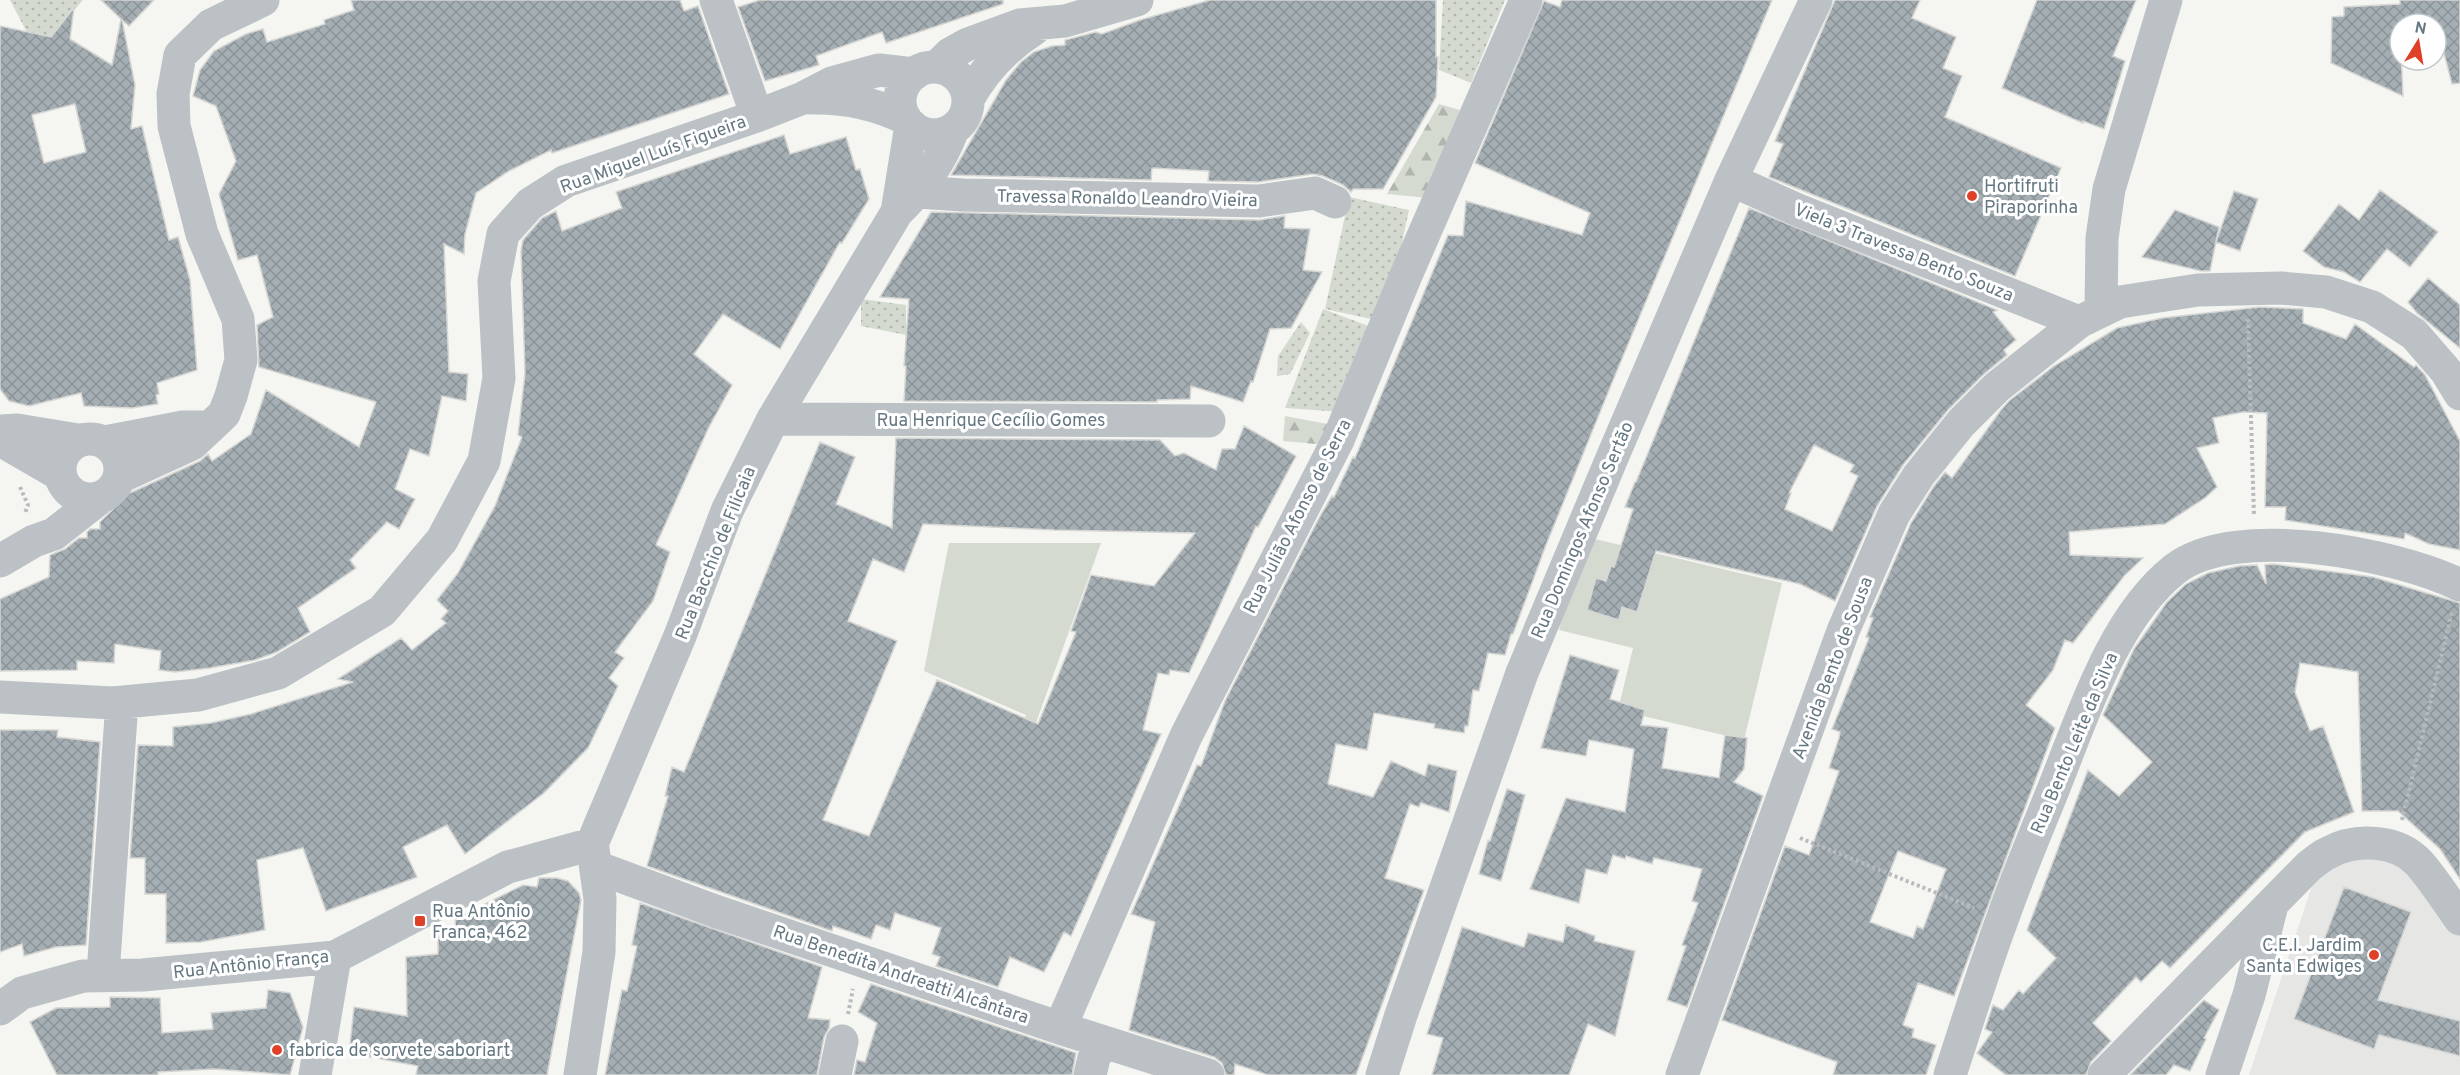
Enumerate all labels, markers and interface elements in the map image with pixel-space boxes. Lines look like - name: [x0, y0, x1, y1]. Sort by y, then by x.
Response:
- north arrow: [2388, 12, 2448, 72]
- text: N: [2413, 18, 2428, 40]
- street label: Rua Miguel Luís Figueira: [557, 111, 750, 200]
- place label: Hortifruti Piraporinha: [1984, 176, 2078, 220]
- street label: Travessa Ronaldo Leandro Vieira: [996, 186, 1258, 213]
- marker: Hortifruti Piraporinha: [1965, 189, 1979, 203]
- street label: Viela 3 Travessa Bento Souza: [1790, 199, 2016, 308]
- street label: Rua Henrique Cecílio Gomes: [877, 410, 1105, 433]
- street label: Rua Julião Afonso de Serra: [1239, 415, 1358, 618]
- street label: Rua Domingos Afonso Sertão: [1527, 419, 1640, 643]
- street label: Rua Bacchio de Filicaia: [671, 464, 762, 644]
- street label: Avenida Bento de Sousa: [1788, 574, 1879, 763]
- street label: Rua Bento Leite da Silva: [2027, 649, 2124, 838]
- place label: Rua Antônio Franca, 462: [432, 901, 531, 945]
- marker: Rua Antônio Franca, 462: [413, 914, 427, 928]
- street label: Rua Benedita Andreatti Alcântara: [770, 921, 1031, 1030]
- place label: C.E.I. Jardim Santa Edwiges: [2246, 935, 2362, 979]
- street label: Rua Antônio França: [172, 946, 330, 985]
- marker: C.E.I. Jardim Santa Edwiges: [2367, 948, 2381, 962]
- place label: fabrica de sorvete saboriart: [289, 1040, 510, 1063]
- marker: fabrica de sorvete saboriart: [270, 1043, 284, 1057]

